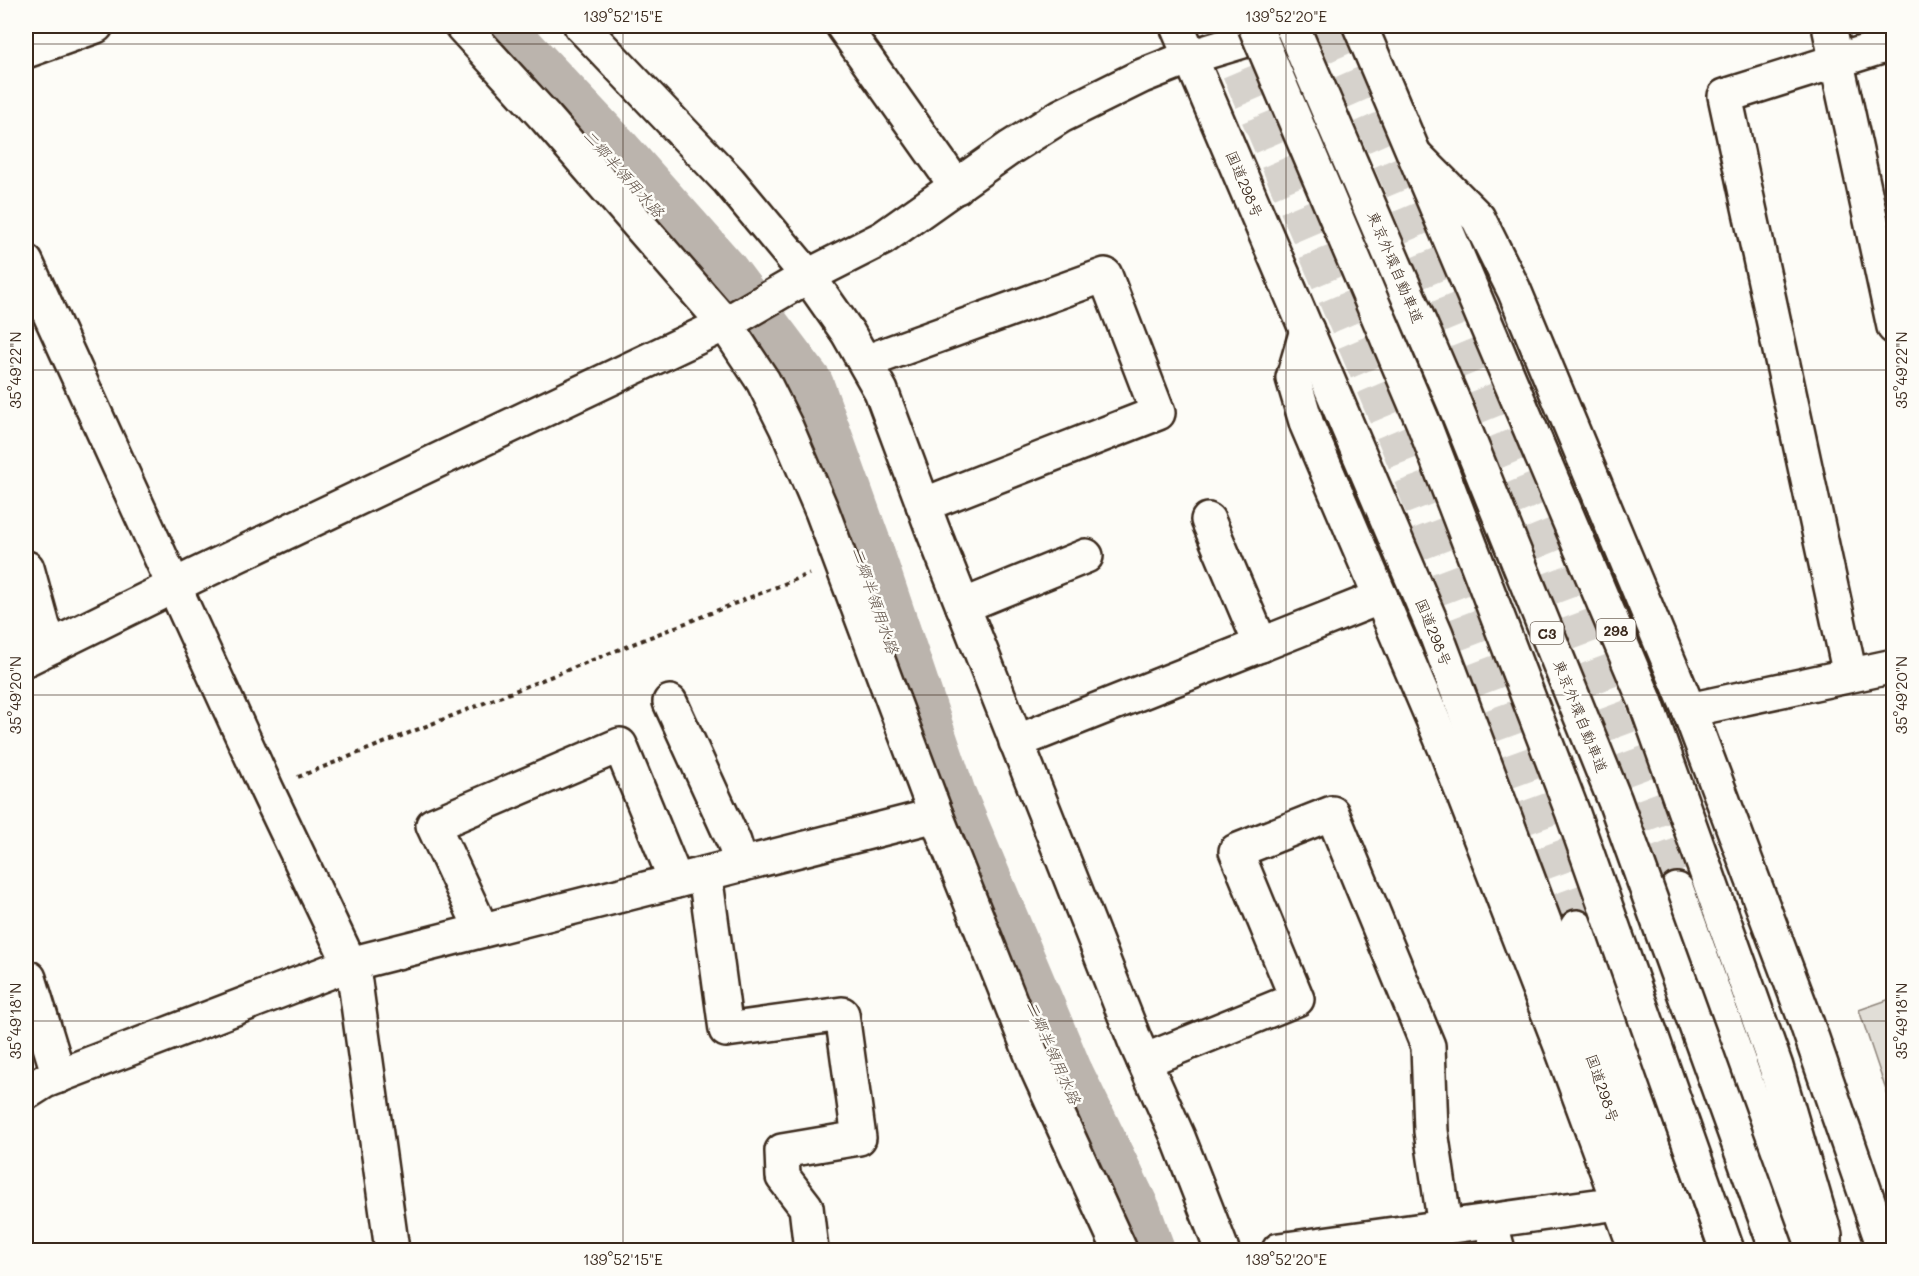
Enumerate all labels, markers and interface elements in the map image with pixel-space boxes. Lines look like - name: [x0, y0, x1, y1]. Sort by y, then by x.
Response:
- text: 139°52'15"E: [583, 6, 663, 26]
- text: 139°52'20"E: [1245, 6, 1327, 26]
- water label: 二郷半領用水路: [579, 124, 670, 222]
- street label: 国道298号: [1222, 147, 1268, 221]
- street label: 東京外環自動車道: [1363, 208, 1429, 326]
- text: 35°49'22"N: [5, 331, 25, 409]
- text: 35°49'22"N: [1891, 331, 1911, 409]
- water label: 二郷半領用水路: [848, 544, 904, 657]
- street label: 国道298号: [1411, 595, 1457, 669]
- road number: 298: [1596, 619, 1636, 641]
- road number: C3: [1530, 622, 1564, 644]
- text: 35°49'20"N: [5, 656, 25, 734]
- text: 35°49'20"N: [1891, 656, 1911, 734]
- street label: 東京外環自動車道: [1549, 657, 1613, 775]
- text: 35°49'18"N: [5, 983, 25, 1059]
- text: 35°49'18"N: [1891, 983, 1911, 1059]
- water label: 二郷半領用水路: [1022, 997, 1087, 1108]
- street label: 国道298号: [1582, 1051, 1624, 1125]
- text: 139°52'15"E: [583, 1249, 663, 1269]
- text: 139°52'20"E: [1245, 1249, 1327, 1269]

